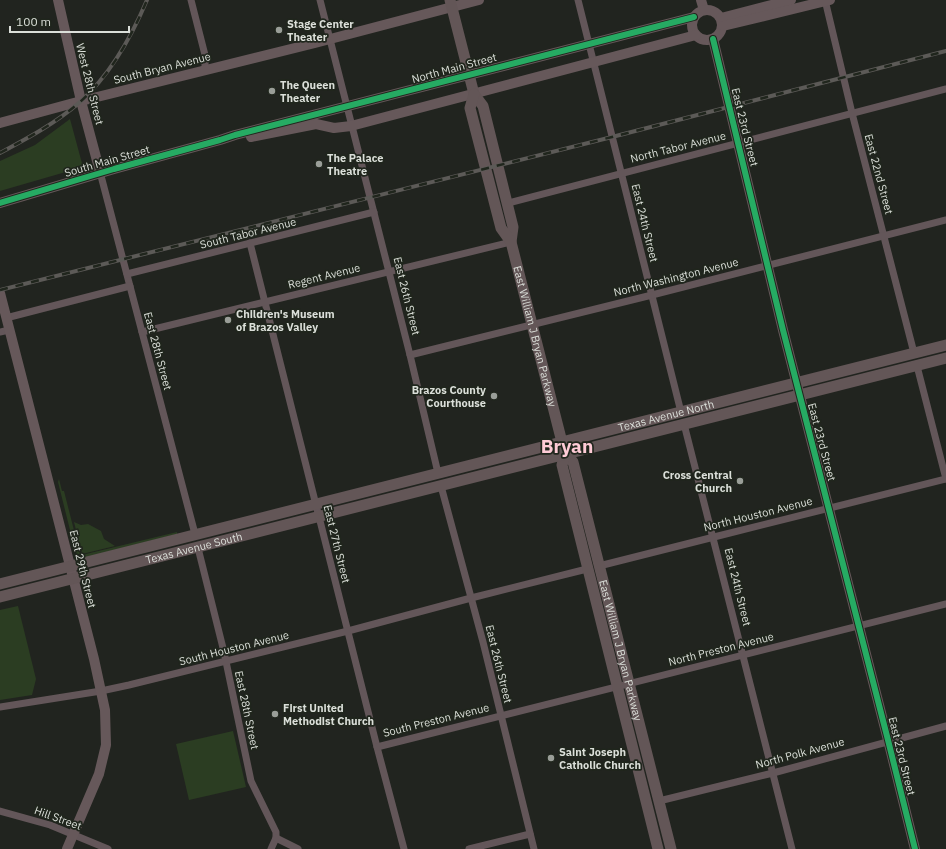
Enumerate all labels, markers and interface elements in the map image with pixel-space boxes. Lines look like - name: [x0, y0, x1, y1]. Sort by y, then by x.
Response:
- scale bar: [10, 8, 129, 34]
- text: 100 m: [16, 14, 51, 29]
- place label: Stage Center Theater: [287, 17, 354, 44]
- marker: Stage Center Theater: [274, 25, 284, 35]
- street label: West 28th Street: [73, 42, 107, 126]
- street label: South Bryan Avenue: [112, 49, 212, 87]
- street label: North Main Street: [410, 50, 498, 86]
- place label: The Queen Theater: [280, 78, 335, 105]
- marker: The Queen Theater: [267, 86, 277, 96]
- street label: East 23rd Street: [728, 86, 762, 168]
- street label: North Tabor Avenue: [629, 128, 727, 166]
- street label: East 22nd Street: [862, 132, 896, 216]
- street label: South Main Street: [63, 142, 151, 180]
- place label: The Palace Theatre: [327, 151, 383, 178]
- marker: The Palace Theatre: [314, 159, 324, 169]
- street label: East 24th Street: [629, 182, 662, 264]
- street label: South Tabor Avenue: [198, 214, 298, 252]
- street label: East 26th Street: [391, 255, 424, 337]
- street label: North Washington Avenue: [612, 255, 740, 299]
- street label: Regent Avenue: [286, 260, 362, 292]
- street label: East William J Bryan Parkway: [510, 264, 560, 409]
- place label: Children's Museum of Brazos Valley: [236, 307, 335, 334]
- street label: East 28th Street: [141, 310, 175, 392]
- marker: Children's Museum of Brazos Valley: [223, 315, 233, 325]
- place label: Brazos County Courthouse: [412, 383, 486, 410]
- marker: Brazos County Courthouse: [489, 391, 499, 401]
- street label: Texas Avenue North: [617, 397, 716, 435]
- street label: East 23rd Street: [805, 401, 839, 483]
- district label: Bryan: [541, 434, 593, 458]
- place label: Cross Central Church: [663, 468, 733, 495]
- marker: Cross Central Church: [735, 476, 745, 486]
- street label: North Houston Avenue: [702, 494, 814, 534]
- street label: East 27th Street: [321, 503, 354, 585]
- street label: East 29th Street: [67, 528, 100, 610]
- street label: Texas Avenue South: [144, 529, 244, 567]
- street label: East 24th Street: [722, 546, 755, 628]
- street label: East William J Bryan Parkway: [596, 578, 645, 723]
- street label: East 26th Street: [483, 623, 516, 705]
- street label: South Houston Avenue: [178, 628, 290, 668]
- street label: North Preston Avenue: [667, 629, 775, 669]
- street label: East 28th Street: [232, 669, 262, 751]
- street label: South Preston Avenue: [381, 700, 491, 740]
- place label: First United Methodist Church: [283, 701, 374, 728]
- marker: First United Methodist Church: [270, 709, 280, 719]
- street label: East 23rd Street: [885, 715, 919, 797]
- street label: North Polk Avenue: [754, 734, 846, 772]
- place label: Saint Joseph Catholic Church: [559, 745, 641, 772]
- marker: Saint Joseph Catholic Church: [546, 753, 556, 763]
- street label: Hill Street: [32, 803, 84, 833]

